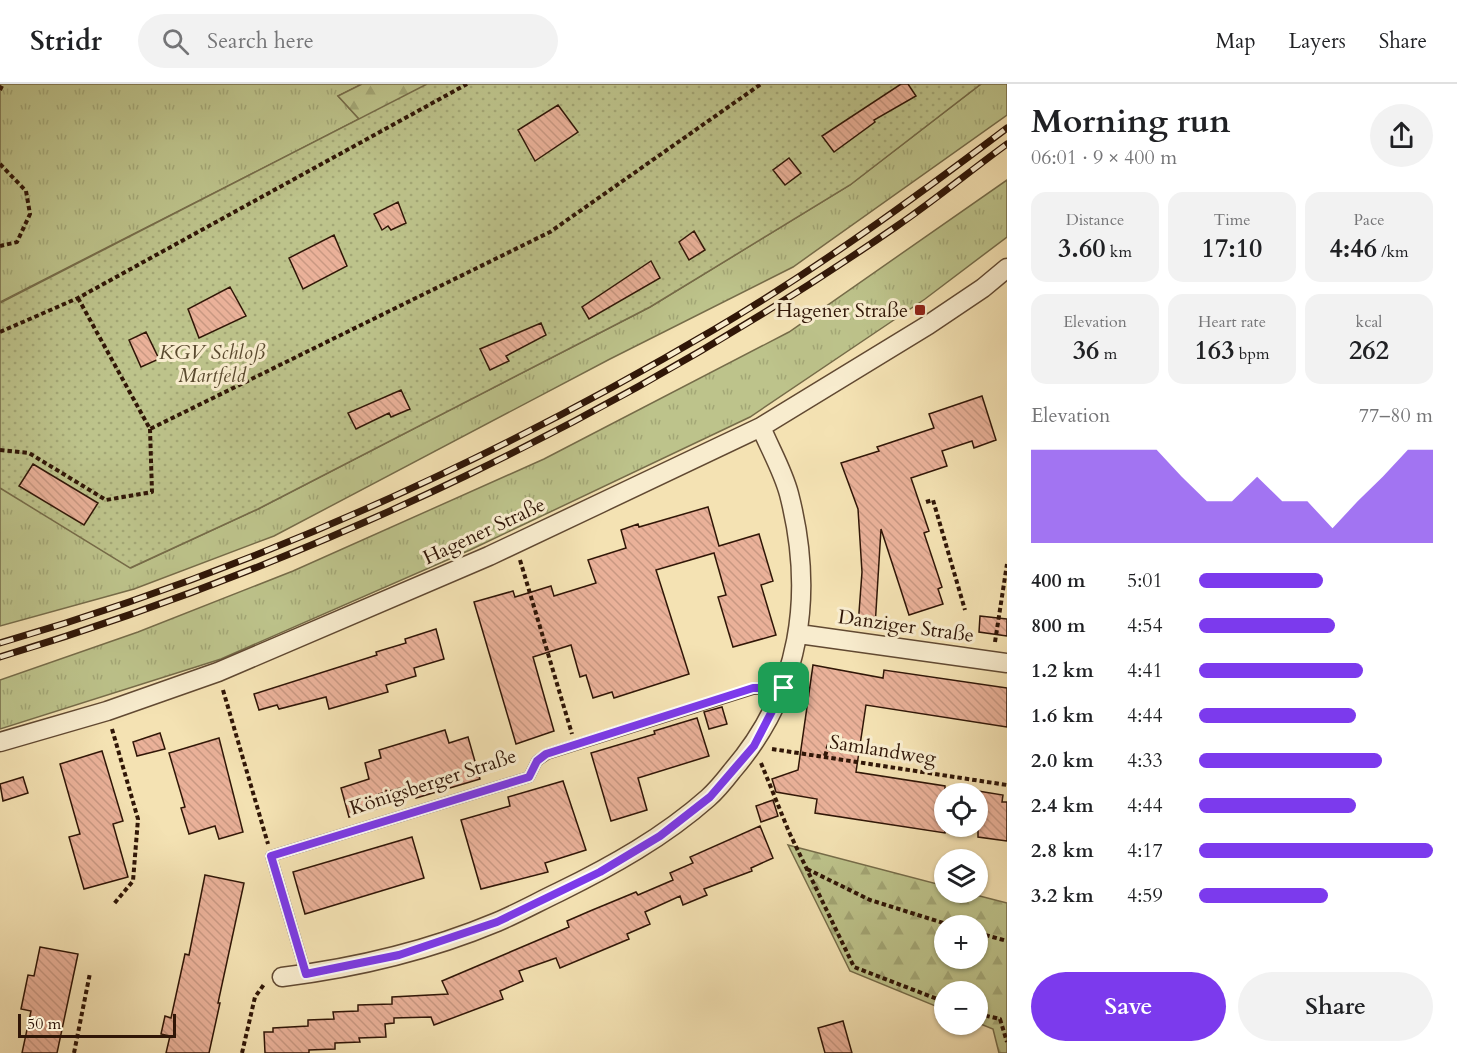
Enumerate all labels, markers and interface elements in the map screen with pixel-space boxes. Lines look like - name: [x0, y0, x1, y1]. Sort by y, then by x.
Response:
- search box: [138, 14, 558, 68]
- text: Stridr: [30, 22, 102, 60]
- icon: search: [159, 25, 192, 58]
- text: Search here: [207, 26, 314, 56]
- text: Map: [1216, 27, 1256, 56]
- text: Layers: [1289, 27, 1346, 56]
- text: Share: [1379, 27, 1427, 56]
- text: Morning run: [1031, 99, 1231, 144]
- button: share: [1370, 104, 1433, 167]
- text: 06:01 · 9 × 400 m: [1031, 144, 1177, 171]
- text: Distance: [1066, 209, 1124, 231]
- text: Time: [1213, 209, 1251, 231]
- text: Pace: [1354, 209, 1384, 231]
- text: 3.60: [1058, 231, 1106, 266]
- text: 17:10: [1202, 231, 1262, 266]
- text: 4:46: [1329, 231, 1377, 266]
- text: km: [1106, 241, 1132, 263]
- text: /km: [1377, 241, 1409, 263]
- place label: Hagener Straße: [776, 297, 908, 324]
- marker: Hagener Straße: [913, 303, 927, 317]
- text: Elevation: [1063, 311, 1127, 333]
- text: Heart rate: [1198, 311, 1266, 333]
- text: kcal: [1356, 311, 1382, 333]
- text: 36: [1073, 333, 1099, 368]
- text: 163: [1195, 333, 1235, 368]
- text: 262: [1349, 333, 1389, 368]
- park label: KGV Schloß Martfeld: [159, 339, 266, 389]
- text: m: [1099, 343, 1117, 365]
- text: bpm: [1235, 343, 1269, 365]
- text: Elevation: [1031, 402, 1110, 429]
- text: 77–80 m: [1359, 402, 1433, 429]
- street label: Hagener Straße: [418, 491, 550, 571]
- text: 400 m: [1031, 567, 1086, 594]
- text: 5:01: [1127, 567, 1163, 594]
- street label: Danziger Straße: [836, 603, 976, 649]
- text: 800 m: [1031, 612, 1086, 639]
- text: 4:54: [1127, 612, 1163, 639]
- text: 1.2 km: [1031, 657, 1094, 684]
- text: 4:41: [1127, 657, 1163, 684]
- pin: [758, 662, 809, 713]
- icon: arrive: [767, 671, 800, 704]
- text: 1.6 km: [1031, 702, 1094, 729]
- text: 4:44: [1127, 702, 1163, 729]
- street label: Samlandweg: [828, 728, 939, 772]
- street label: Königsberger Straße: [346, 742, 520, 822]
- text: 2.0 km: [1031, 747, 1094, 774]
- text: 4:33: [1127, 747, 1163, 774]
- map controls: [934, 783, 988, 1035]
- button: locate: [934, 783, 988, 837]
- text: 2.4 km: [1031, 792, 1094, 819]
- text: 4:44: [1127, 792, 1163, 819]
- text: 2.8 km: [1031, 837, 1094, 864]
- text: 4:17: [1127, 837, 1163, 864]
- button: layers: [934, 849, 988, 903]
- text: 3.2 km: [1031, 882, 1094, 909]
- text: 4:59: [1127, 882, 1163, 909]
- button: +: [934, 915, 988, 969]
- button: Save: [1031, 972, 1226, 1041]
- button: Share: [1238, 972, 1433, 1041]
- button: −: [934, 981, 988, 1035]
- scale bar: [18, 1011, 176, 1038]
- text: 50 m: [27, 1013, 61, 1035]

